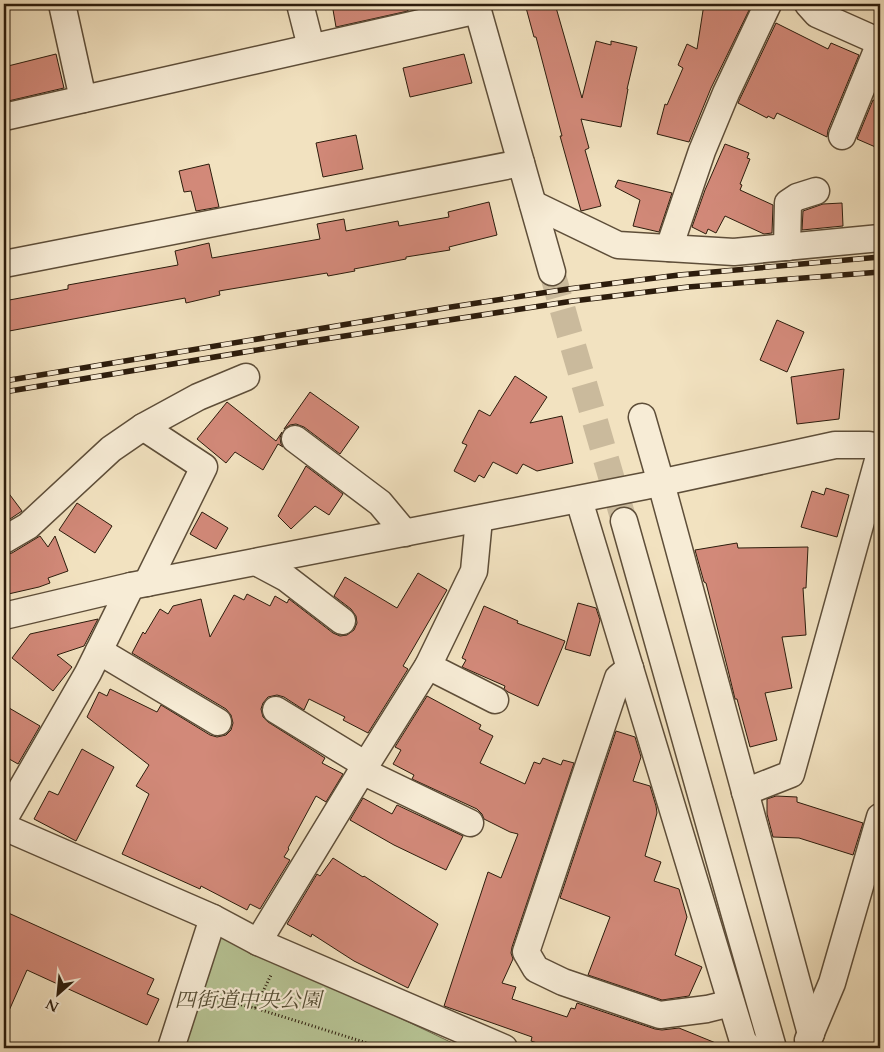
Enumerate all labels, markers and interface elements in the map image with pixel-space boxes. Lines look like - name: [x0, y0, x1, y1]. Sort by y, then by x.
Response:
- north arrow: [32, 970, 82, 1020]
- park label: 四街道中央公園: [175, 986, 324, 1015]
- text: N: [43, 994, 62, 1016]

